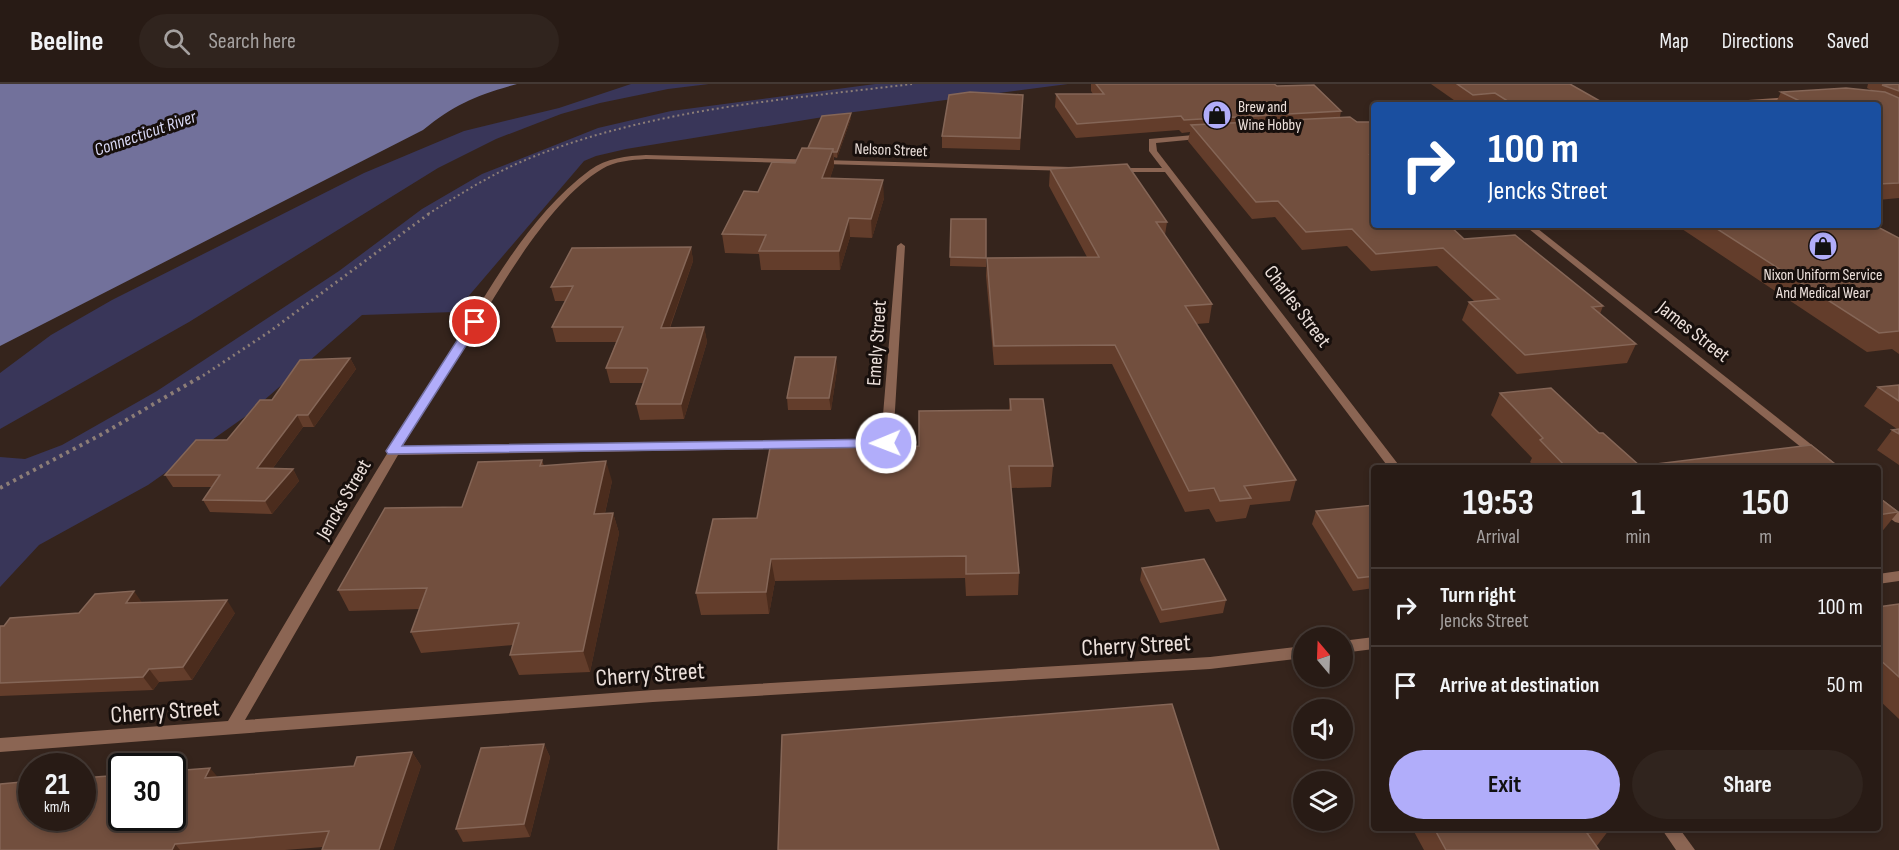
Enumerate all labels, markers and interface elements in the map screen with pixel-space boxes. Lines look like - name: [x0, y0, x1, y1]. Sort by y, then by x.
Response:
- search box: [139, 14, 559, 68]
- text: Beeline: [30, 25, 103, 58]
- icon: search: [160, 25, 193, 58]
- text: Search here: [208, 28, 296, 55]
- text: Map: [1659, 29, 1689, 54]
- text: Directions: [1722, 29, 1794, 54]
- text: Saved: [1827, 29, 1869, 54]
- place label: Brew and Wine Hobby: [1238, 98, 1301, 135]
- shop icon: Brew and Wine Hobby: [1201, 99, 1233, 131]
- water label: Connecticut River: [92, 106, 200, 161]
- text: 100 m: [1488, 124, 1579, 175]
- icon: right: [1389, 126, 1467, 204]
- street label: Nelson Street: [854, 140, 928, 161]
- text: Jencks Street: [1488, 175, 1608, 207]
- shop icon: Nixon Uniform Service And Medical Wear: [1807, 230, 1839, 262]
- street label: Charles Street: [1259, 261, 1336, 352]
- place label: Nixon Uniform Service And Medical Wear: [1764, 266, 1882, 303]
- street label: James Street: [1652, 295, 1734, 367]
- pin: [449, 296, 500, 347]
- street label: Emely Street: [862, 299, 892, 387]
- icon: arrive: [458, 305, 491, 338]
- position arrow: [854, 411, 918, 475]
- street label: Jencks Street: [311, 455, 376, 545]
- text: 19:53: [1463, 482, 1534, 525]
- text: 1: [1631, 482, 1645, 525]
- text: 150: [1742, 482, 1789, 525]
- text: Arrival: [1477, 525, 1520, 549]
- text: min: [1625, 525, 1651, 549]
- text: m: [1759, 525, 1772, 549]
- text: Turn right: [1440, 582, 1516, 609]
- icon: right: [1389, 591, 1422, 624]
- text: 100 m: [1818, 594, 1863, 621]
- text: Jencks Street: [1440, 609, 1529, 633]
- north arrow: [1293, 627, 1353, 687]
- map controls: [1293, 627, 1353, 831]
- street label: Cherry Street: [1081, 628, 1191, 663]
- street label: Cherry Street: [595, 656, 706, 693]
- icon: arrive: [1389, 669, 1422, 702]
- text: Arrive at destination: [1440, 672, 1599, 699]
- text: 50 m: [1827, 672, 1863, 699]
- street label: Cherry Street: [110, 693, 221, 730]
- button: sound: [1293, 699, 1353, 759]
- button: Exit: [1389, 750, 1620, 819]
- button: Share: [1632, 750, 1863, 819]
- speed limit sign: 30: [108, 753, 186, 831]
- text: 21: [45, 767, 69, 803]
- button: layers: [1293, 771, 1353, 831]
- text: km/h: [44, 798, 70, 817]

